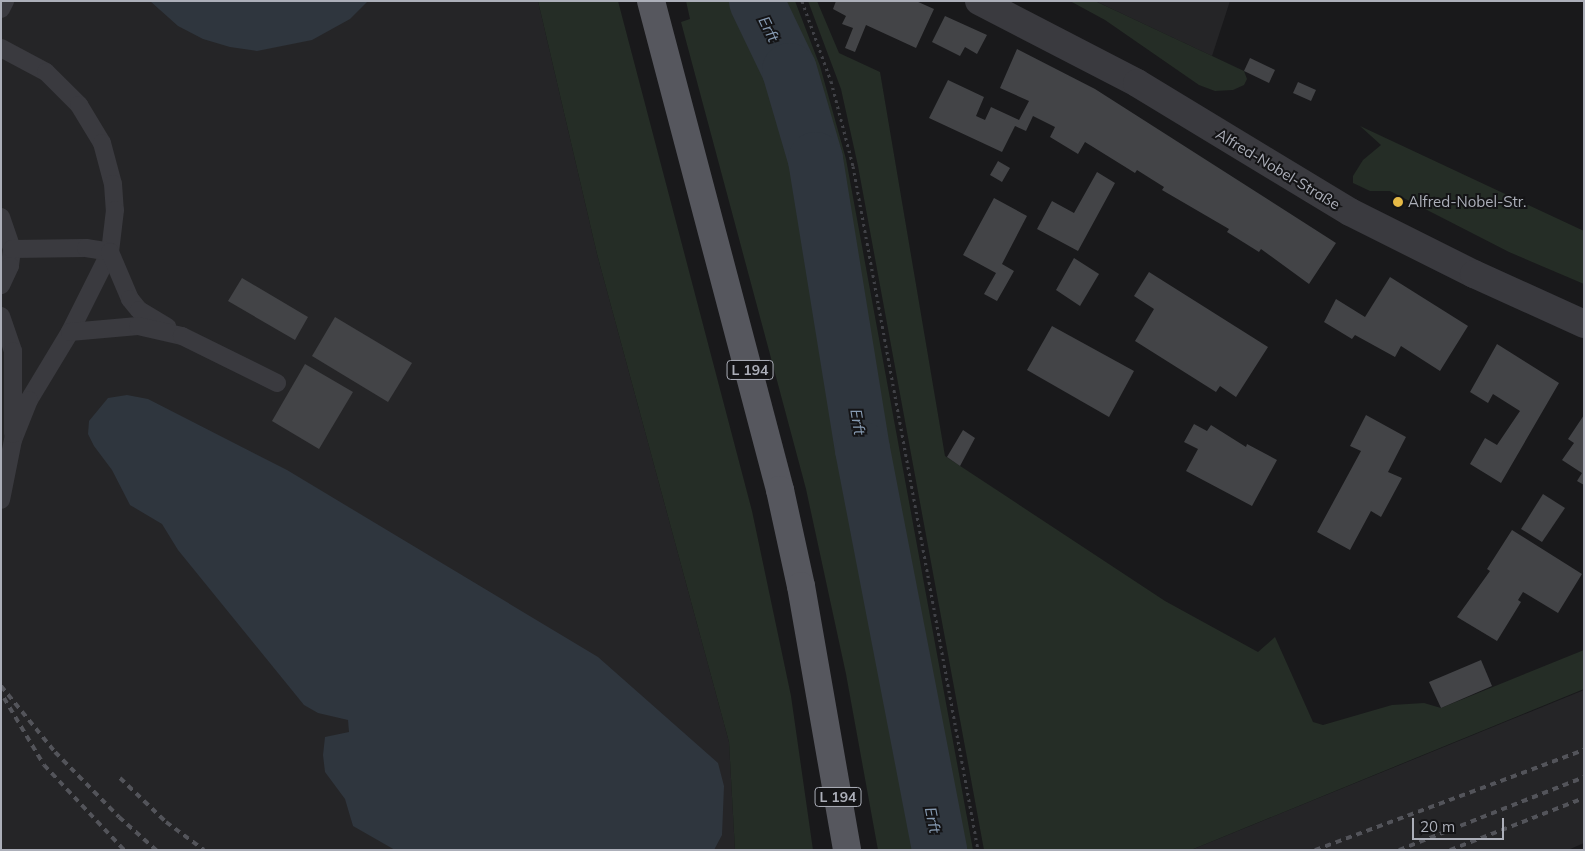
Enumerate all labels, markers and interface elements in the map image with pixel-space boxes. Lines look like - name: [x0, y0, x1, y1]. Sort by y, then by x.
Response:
- water label: Erft: [755, 13, 783, 45]
- street label: Alfred-Nobel-Straße: [1213, 125, 1343, 213]
- place label: Alfred-Nobel-Str.: [1408, 193, 1526, 211]
- marker: Alfred-Nobel-Str.: [1392, 196, 1404, 208]
- road number: L 194: [726, 358, 774, 382]
- water label: Erft: [846, 408, 870, 436]
- road number: L 194: [814, 786, 862, 809]
- water label: Erft: [921, 805, 945, 835]
- scale bar: [1415, 808, 1508, 840]
- text: 20 m: [1420, 817, 1455, 836]

